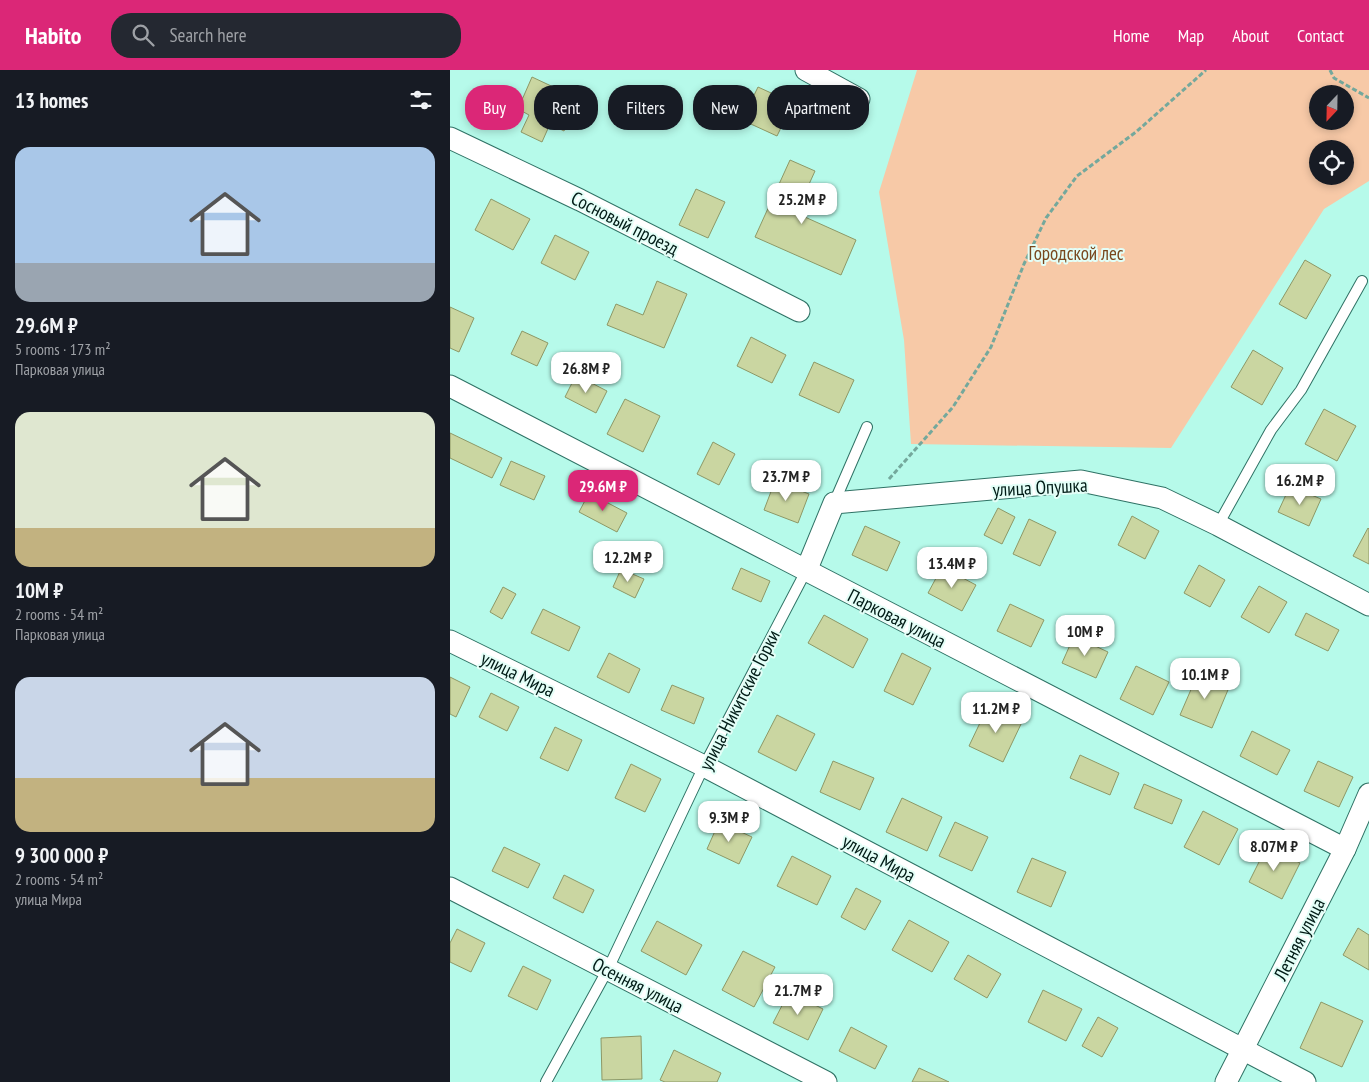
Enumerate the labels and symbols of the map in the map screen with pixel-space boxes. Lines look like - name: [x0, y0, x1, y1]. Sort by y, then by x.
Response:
- north arrow: [1309, 85, 1354, 130]
- pin: 25.2M ₽: [756, 182, 848, 225]
- street label: Сосновый проезд: [567, 186, 683, 261]
- park label: Городской лес: [1029, 241, 1124, 265]
- pin: 26.8M ₽: [540, 352, 632, 394]
- pin: 23.7M ₽: [740, 460, 832, 502]
- pin: 16.2M ₽: [1254, 464, 1346, 506]
- pin: 29.6M ₽: [557, 470, 649, 512]
- street label: улица Опушка: [992, 473, 1088, 501]
- pin: 12.2M ₽: [582, 540, 674, 583]
- pin: 13.4M ₽: [906, 546, 998, 589]
- street label: Парковая улица: [844, 583, 950, 653]
- pin: 10M ₽: [1050, 614, 1120, 657]
- street label: улица Никитские Горки: [693, 626, 785, 774]
- street label: улица Мира: [477, 646, 559, 702]
- pin: 10.1M ₽: [1159, 658, 1251, 700]
- pin: 11.2M ₽: [950, 692, 1042, 734]
- pin: 9.3M ₽: [688, 800, 770, 843]
- street label: улица Мира: [838, 829, 920, 887]
- pin: 8.07M ₽: [1228, 830, 1320, 872]
- street label: Летняя улица: [1268, 894, 1330, 985]
- street label: Осенняя улица: [589, 952, 687, 1018]
- pin: 21.7M ₽: [752, 974, 844, 1016]

